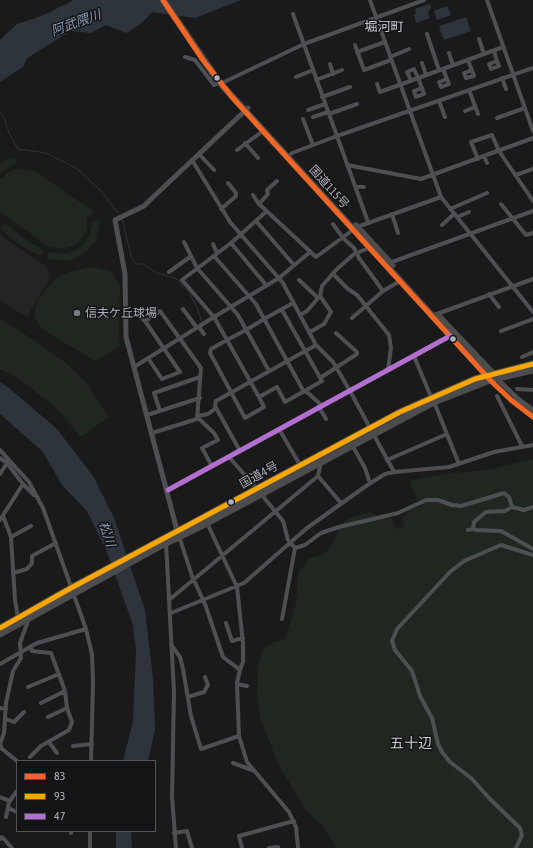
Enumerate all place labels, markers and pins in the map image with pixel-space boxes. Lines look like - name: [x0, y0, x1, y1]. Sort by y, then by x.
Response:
- unlabelled marker: [212, 73, 222, 83]
- place label: 信夫ケ丘球場: [85, 306, 157, 320]
- marker: 信夫ケ丘球場: [72, 308, 82, 318]
- unlabelled marker: [448, 334, 458, 344]
- unlabelled marker: [226, 497, 236, 507]

